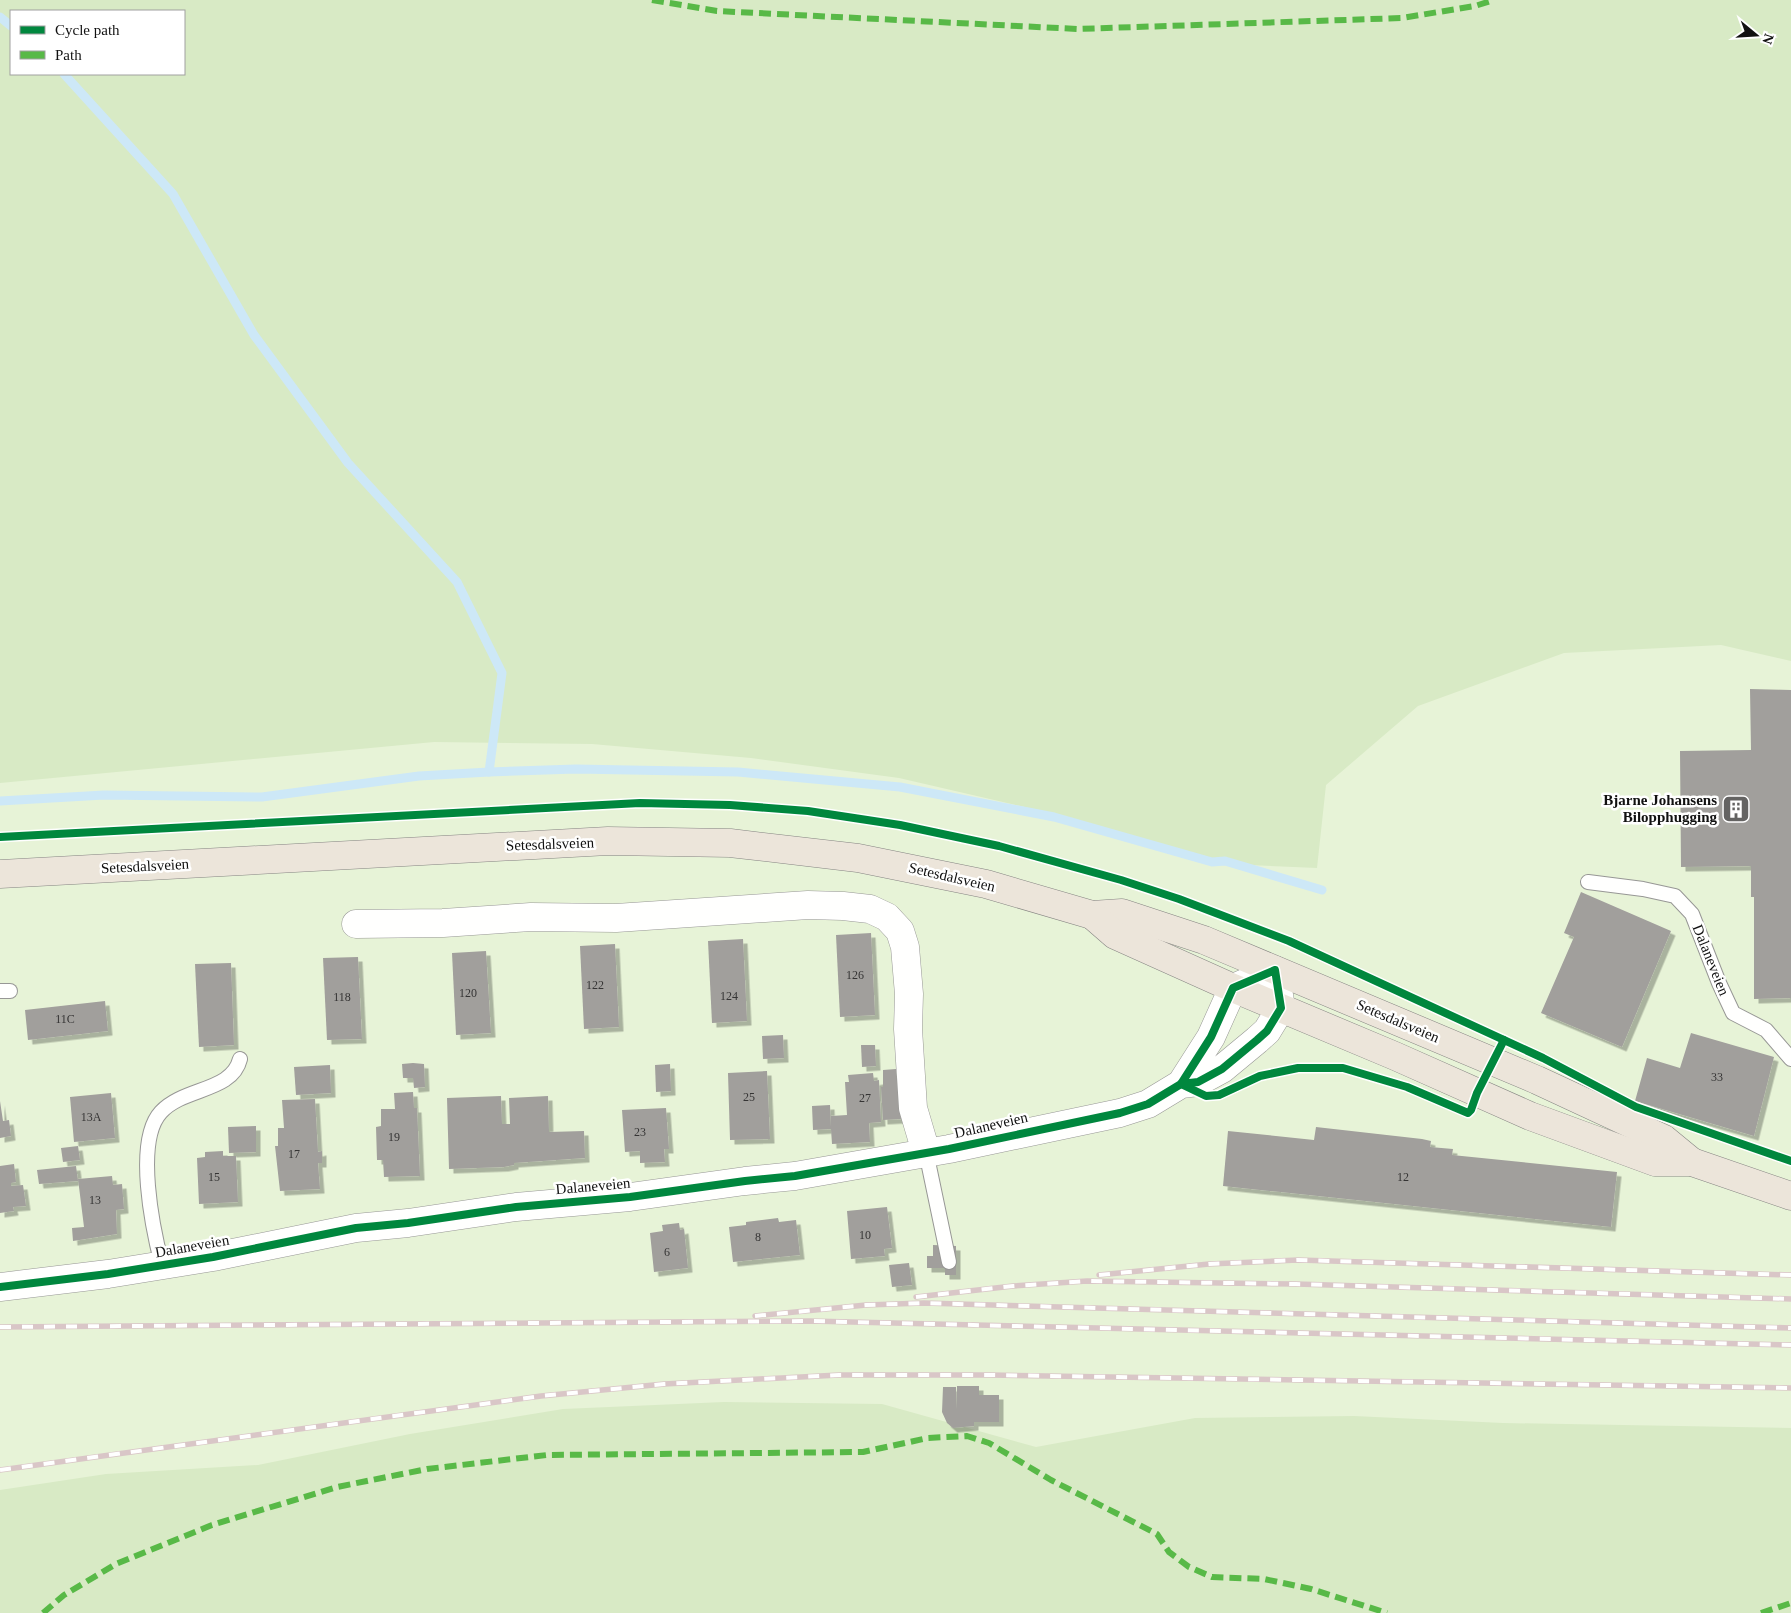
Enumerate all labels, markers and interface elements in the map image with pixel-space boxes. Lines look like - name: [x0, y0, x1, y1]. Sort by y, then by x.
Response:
- legend: [10, 10, 185, 75]
- north arrow: [1731, 10, 1781, 60]
- text: Cycle path: [55, 22, 120, 38]
- text: N: [1759, 32, 1777, 46]
- text: Path: [55, 47, 82, 63]
- place label: Bjarne Johansens Bilopphugging: [1603, 792, 1718, 825]
- building icon: Bjarne Johansens Bilopphugging: [1721, 794, 1751, 824]
- street label: Setesdalsveien: [506, 834, 595, 854]
- street label: Setesdalsveien: [100, 856, 190, 876]
- street label: Setesdalsveien: [907, 859, 997, 895]
- street label: Dalaneveien: [1690, 922, 1733, 998]
- house number: 126: [846, 968, 864, 982]
- house number: 122: [586, 978, 604, 992]
- house number: 120: [459, 986, 477, 1000]
- house number: 124: [720, 989, 738, 1003]
- house number: 118: [333, 990, 351, 1004]
- street label: Setesdalsveien: [1354, 996, 1442, 1046]
- house number: 11C: [55, 1012, 75, 1026]
- house number: 33: [1711, 1070, 1723, 1084]
- house number: 25: [743, 1090, 755, 1104]
- house number: 27: [859, 1091, 871, 1105]
- street label: Dalaneveien: [953, 1109, 1030, 1141]
- house number: 13A: [81, 1110, 102, 1124]
- house number: 23: [634, 1125, 646, 1139]
- house number: 19: [388, 1130, 400, 1144]
- house number: 17: [288, 1147, 300, 1161]
- house number: 15: [208, 1170, 220, 1184]
- house number: 12: [1397, 1170, 1409, 1184]
- street label: Dalaneveien: [555, 1175, 632, 1197]
- house number: 13: [89, 1193, 101, 1207]
- house number: 10: [859, 1228, 871, 1242]
- house number: 8: [755, 1230, 761, 1244]
- street label: Dalaneveien: [154, 1232, 231, 1260]
- house number: 6: [664, 1245, 670, 1259]

